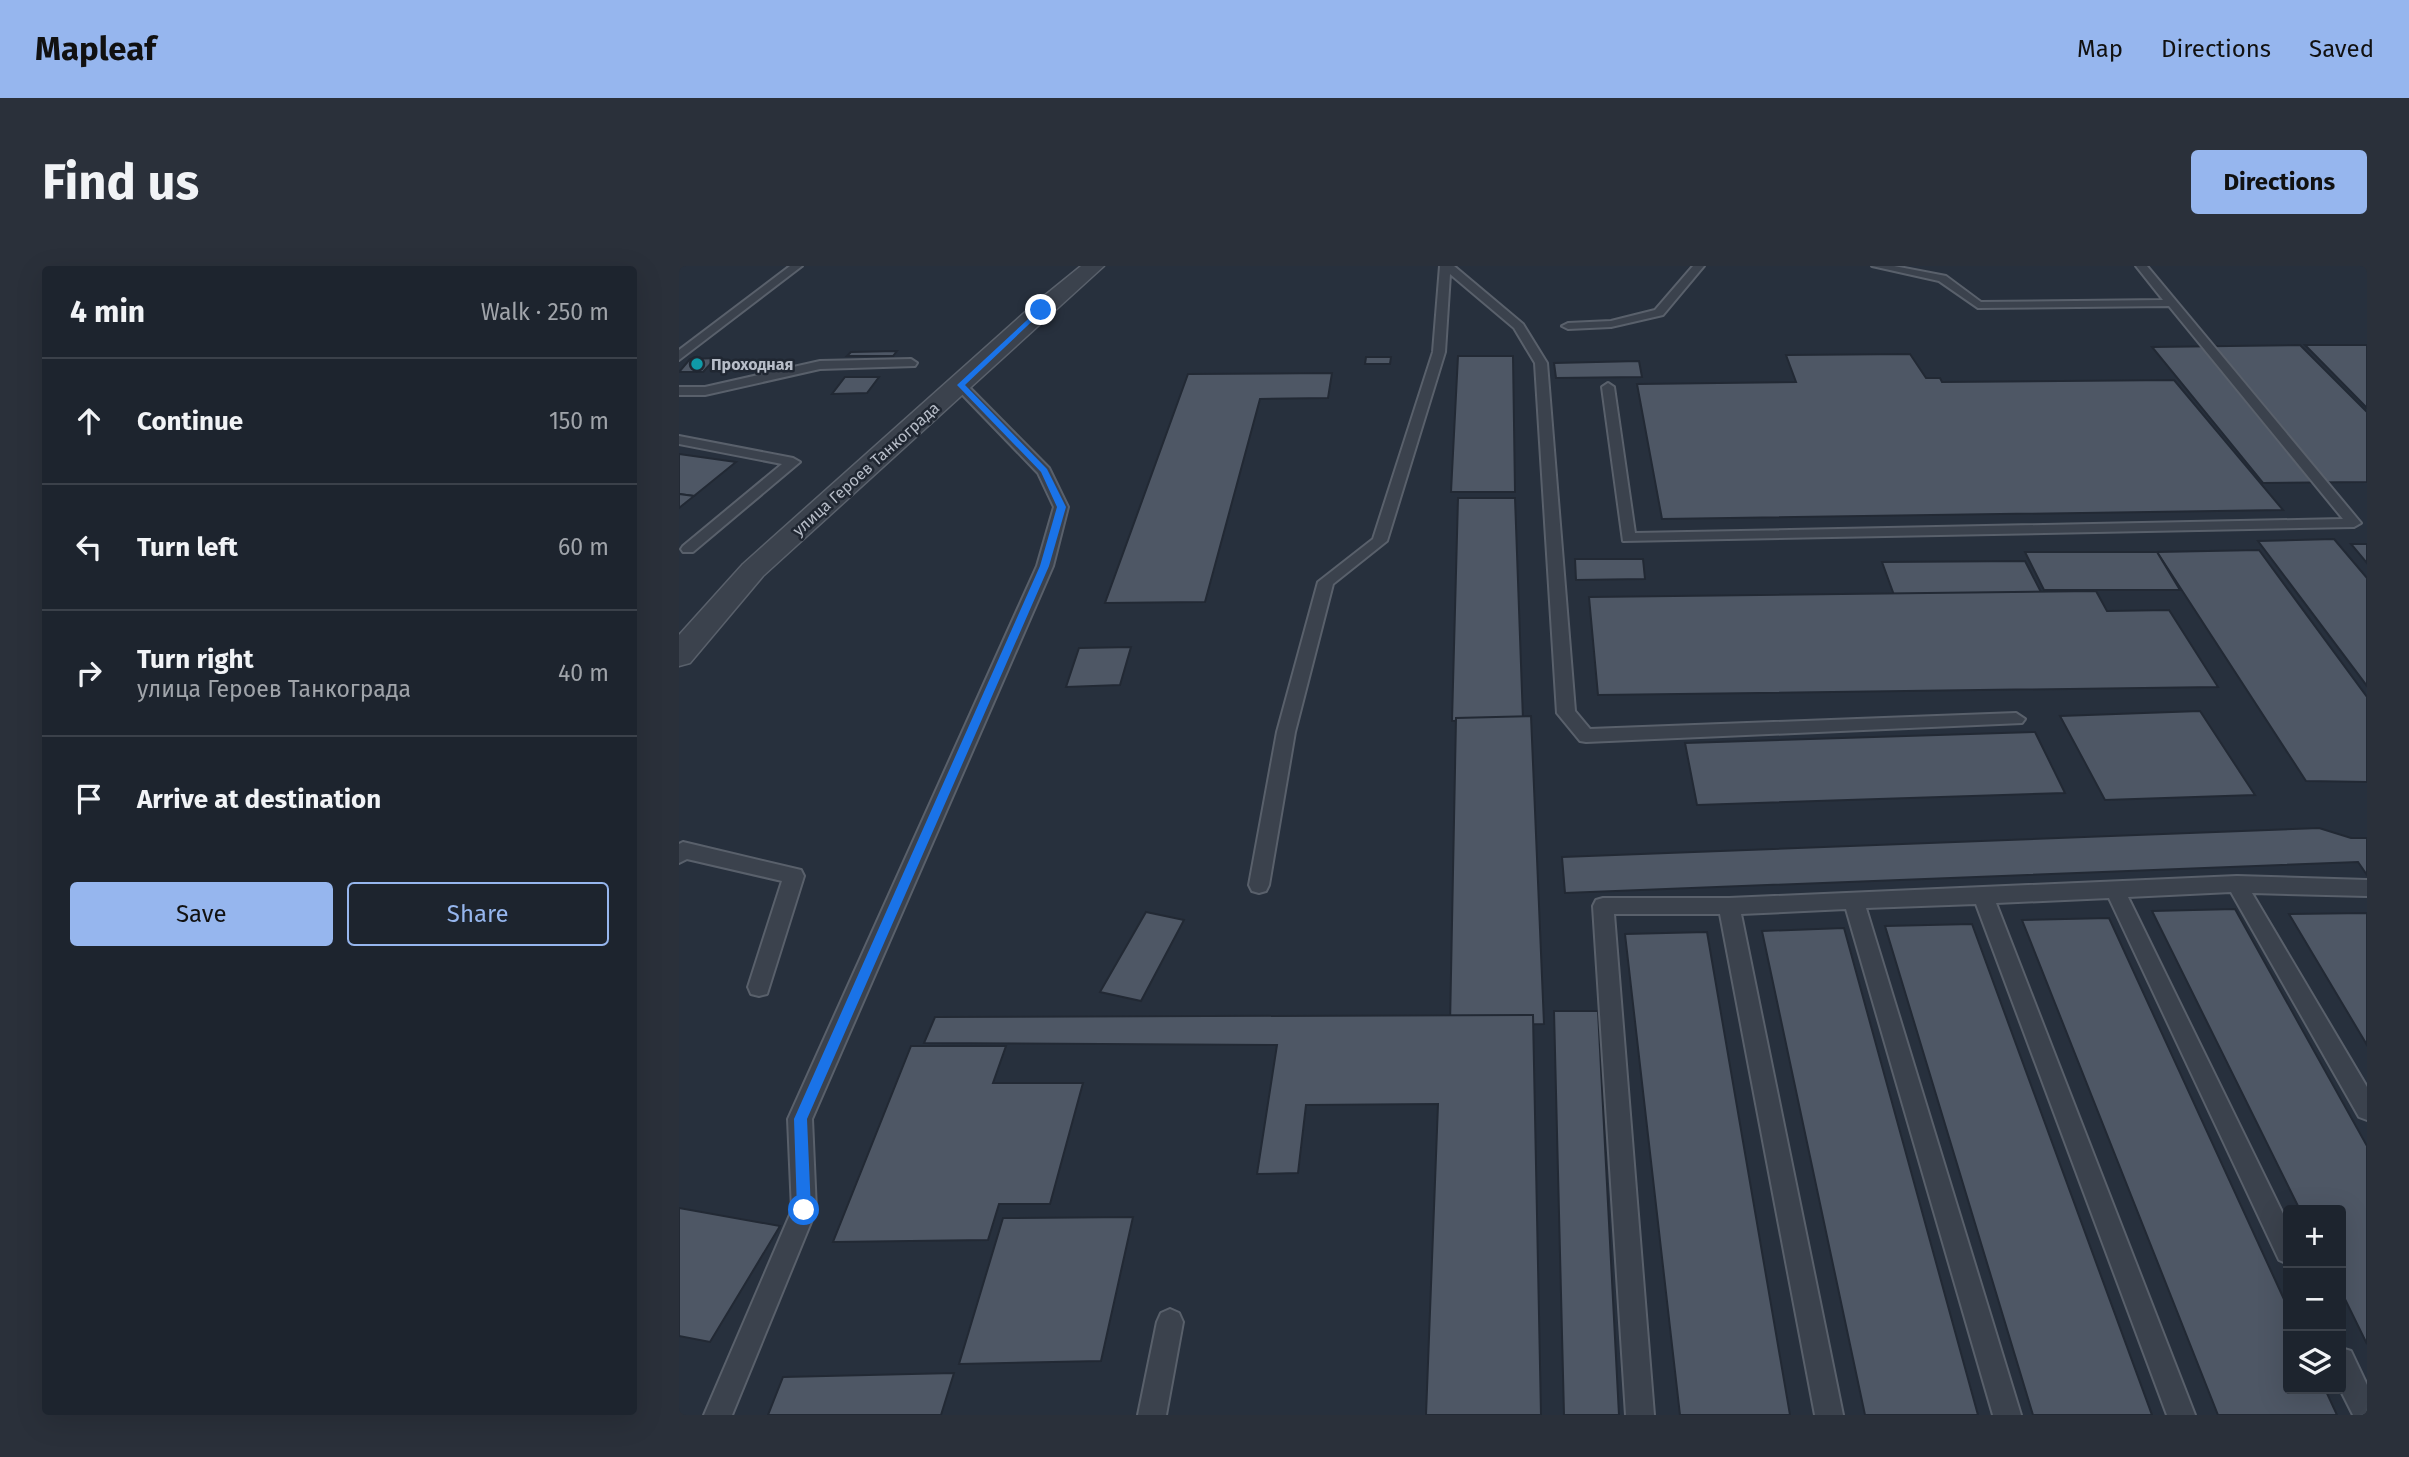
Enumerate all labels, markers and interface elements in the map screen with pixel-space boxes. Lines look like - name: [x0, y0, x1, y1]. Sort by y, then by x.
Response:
- text: Mapleaf: [35, 29, 156, 69]
- text: Map: [2077, 35, 2123, 63]
- text: Directions: [2161, 35, 2271, 63]
- text: Saved: [2309, 35, 2374, 63]
- button: Directions: [2191, 150, 2367, 214]
- text: Find us: [42, 153, 199, 212]
- text: 4 min: [70, 294, 145, 330]
- route end: [1025, 294, 1056, 325]
- text: Walk · 250 m: [481, 298, 609, 326]
- place label: Проходная: [711, 355, 793, 374]
- marker: Проходная: [689, 356, 705, 372]
- street label: улица Героев Танкограда: [789, 398, 943, 540]
- icon: ahead: [70, 402, 108, 440]
- text: Continue: [137, 406, 243, 437]
- text: 150 m: [549, 407, 609, 435]
- icon: left: [70, 528, 108, 566]
- text: Turn left: [137, 532, 238, 563]
- text: 60 m: [558, 533, 609, 561]
- text: Turn right: [137, 644, 254, 675]
- icon: right: [70, 654, 108, 692]
- text: 40 m: [558, 659, 609, 687]
- text: улица Героев Танкограда: [137, 675, 411, 703]
- icon: arrive: [70, 780, 108, 818]
- text: Arrive at destination: [137, 784, 381, 815]
- button: Save: [70, 882, 333, 946]
- button: Share: [347, 882, 609, 946]
- route start: [788, 1194, 819, 1225]
- map controls: [2283, 1205, 2346, 1394]
- button: +: [2283, 1205, 2346, 1268]
- button: −: [2283, 1268, 2346, 1331]
- button: layers: [2283, 1331, 2346, 1394]

